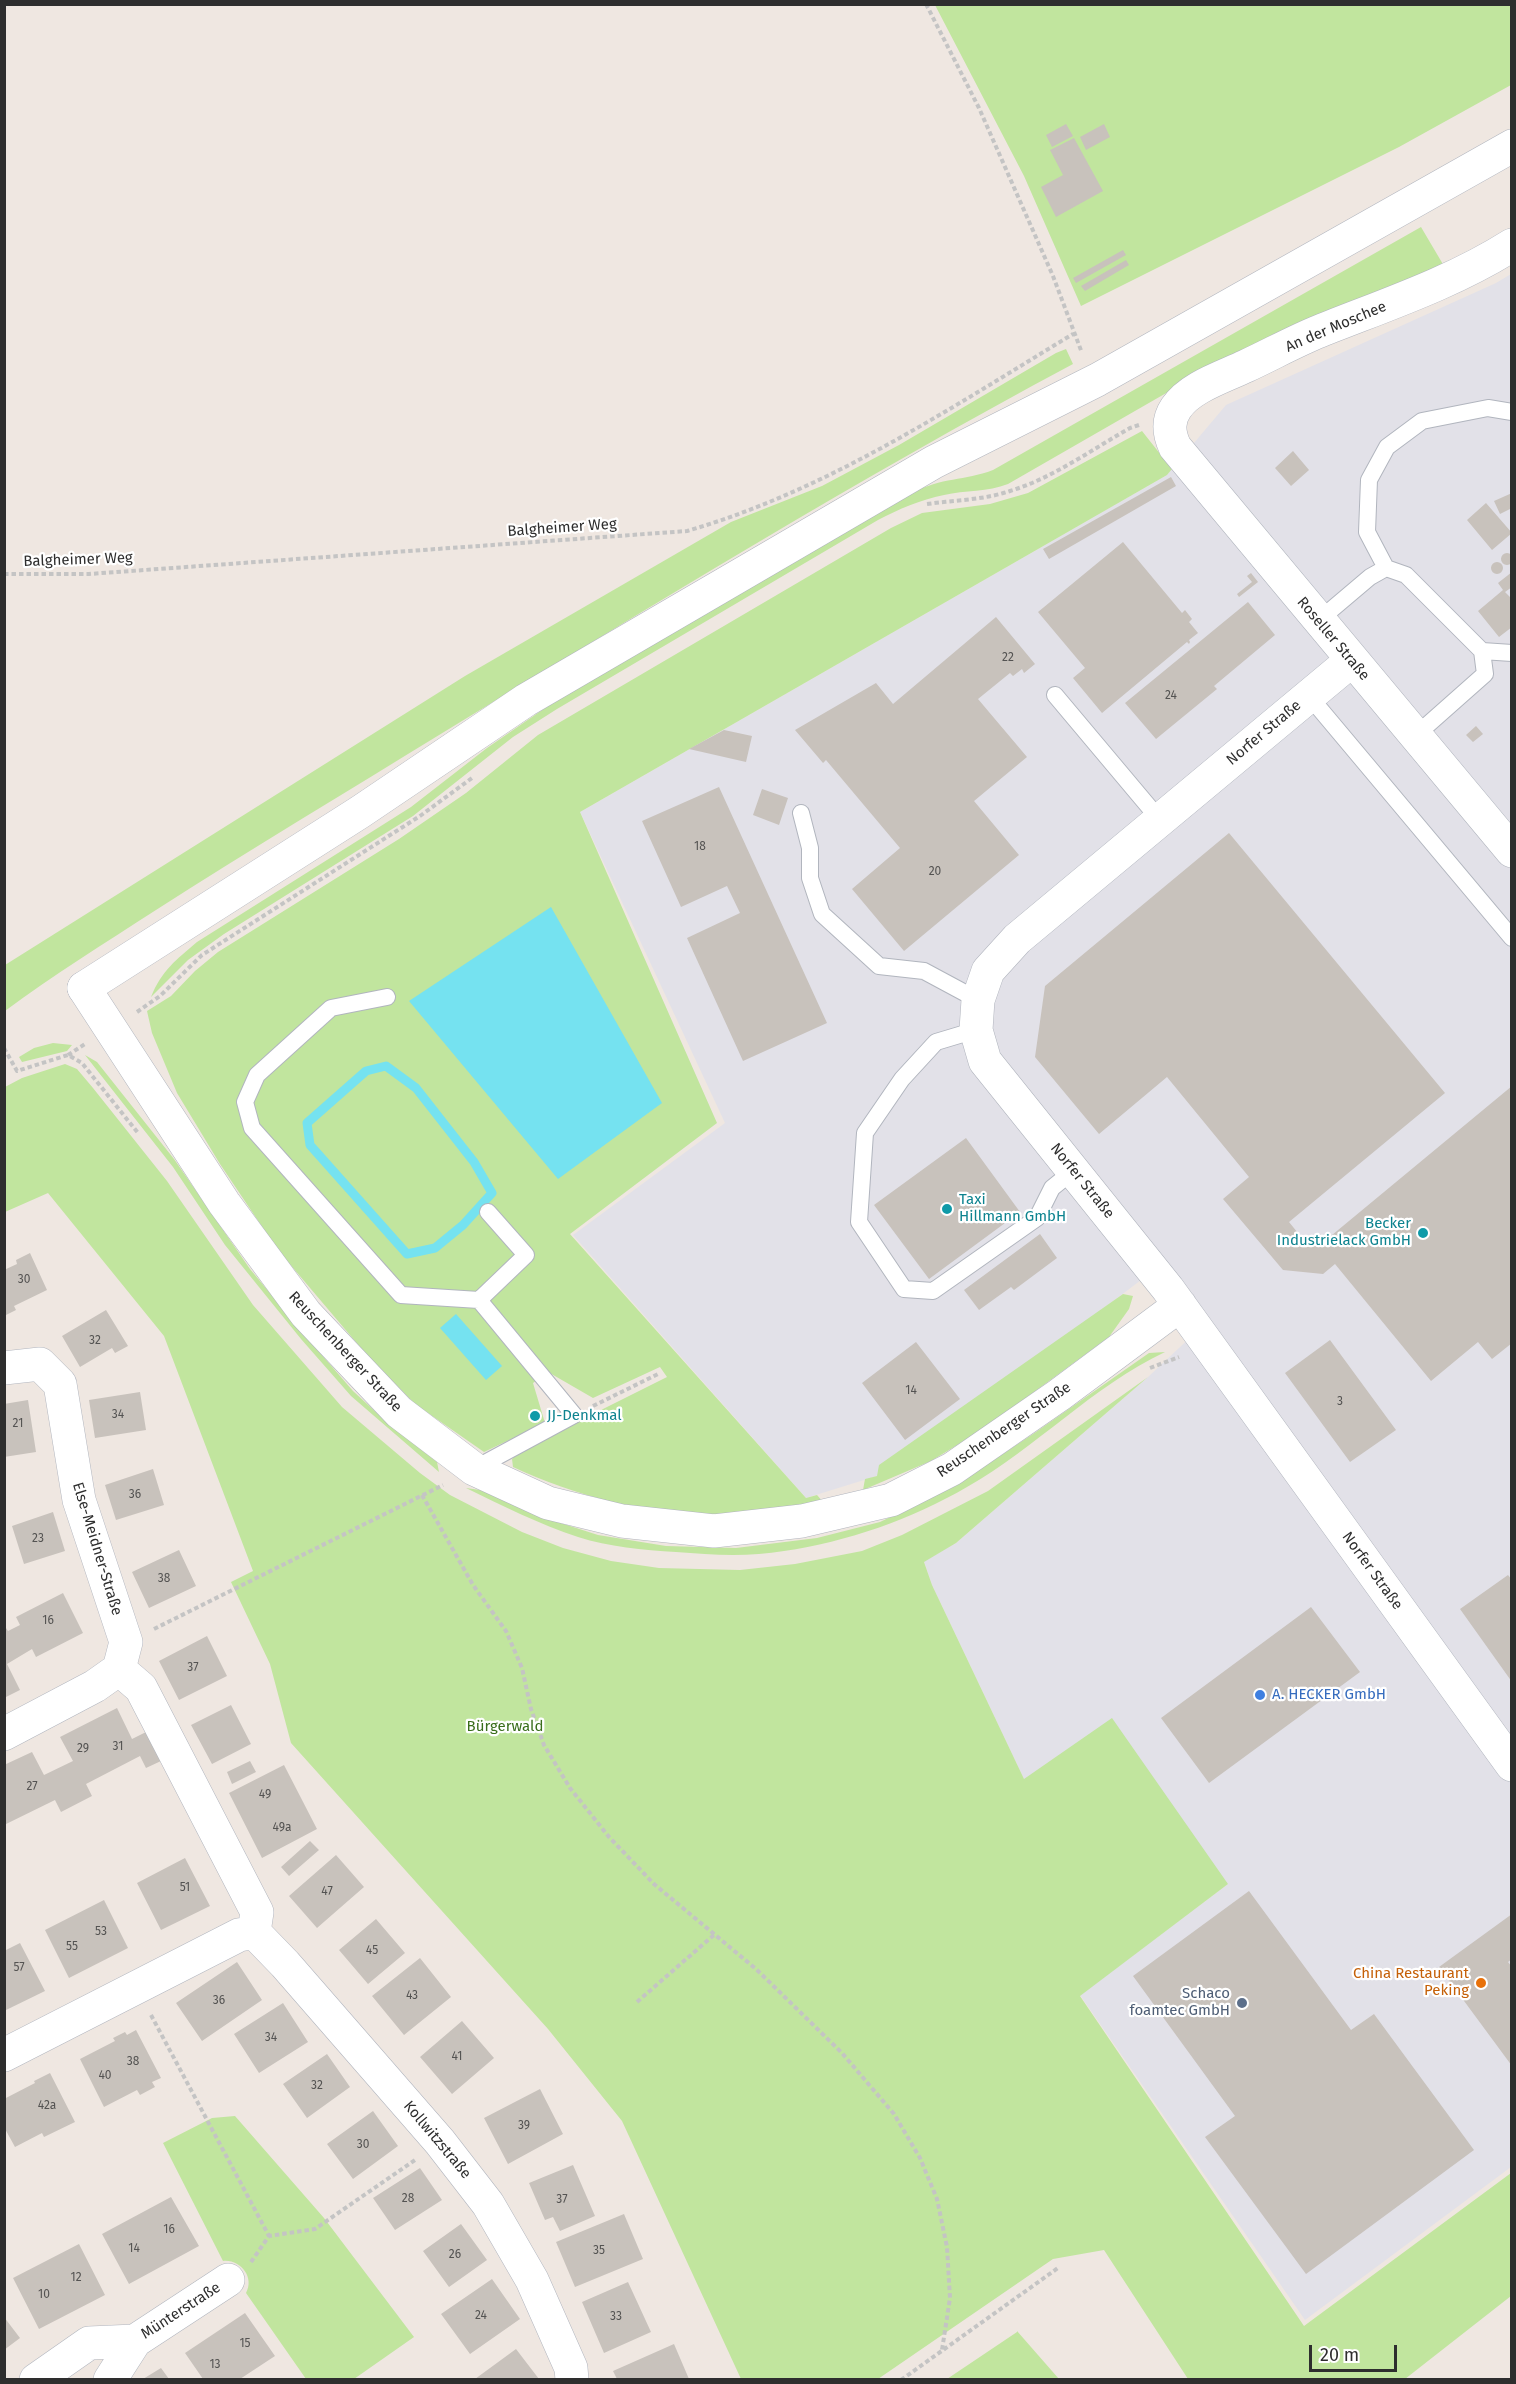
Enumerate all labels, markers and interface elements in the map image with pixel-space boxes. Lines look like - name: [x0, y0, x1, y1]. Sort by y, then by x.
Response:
- street label: An der Moschee: [1283, 298, 1389, 356]
- street label: Balgheimer Weg: [507, 515, 617, 541]
- street label: Balgheimer Weg: [23, 549, 133, 571]
- street label: Roseller Straße: [1293, 594, 1373, 684]
- house number: 22: [1002, 651, 1014, 665]
- house number: 24: [1165, 689, 1177, 703]
- street label: Norfer Straße: [1223, 697, 1305, 769]
- house number: 18: [694, 840, 706, 854]
- house number: 20: [929, 865, 941, 879]
- street label: Norfer Straße: [1046, 1140, 1118, 1222]
- place label: Taxi Hillmann GmbH: [959, 1191, 1066, 1226]
- marker: Taxi Hillmann GmbH: [940, 1202, 954, 1216]
- place label: Becker Industrielack GmbH: [1277, 1215, 1411, 1250]
- marker: Becker Industrielack GmbH: [1416, 1226, 1430, 1240]
- house number: 30: [18, 1273, 30, 1287]
- street label: Reuschenberger Straße: [285, 1288, 405, 1416]
- house number: 32: [89, 1334, 101, 1348]
- street label: Reuschenberger Straße: [934, 1378, 1074, 1482]
- house number: 14: [905, 1384, 917, 1398]
- house number: 3: [1337, 1395, 1343, 1409]
- place label: JJ-Denkmal: [547, 1407, 622, 1425]
- house number: 34: [112, 1408, 124, 1422]
- marker: JJ-Denkmal: [528, 1409, 542, 1423]
- house number: 21: [13, 1417, 23, 1431]
- street label: Else-Meidner-Straße: [68, 1480, 126, 1618]
- house number: 36: [129, 1488, 141, 1502]
- street label: Norfer Straße: [1338, 1529, 1406, 1613]
- house number: 23: [32, 1532, 44, 1546]
- house number: 38: [158, 1572, 170, 1586]
- house number: 16: [42, 1614, 54, 1628]
- house number: 37: [187, 1661, 199, 1675]
- place label: A. HECKER GmbH: [1272, 1686, 1386, 1704]
- marker: A. HECKER GmbH: [1253, 1688, 1267, 1702]
- park label: Bürgerwald: [467, 1718, 543, 1736]
- house number: 31: [113, 1740, 123, 1754]
- house number: 29: [77, 1742, 89, 1756]
- house number: 27: [26, 1780, 38, 1794]
- house number: 49: [259, 1788, 271, 1802]
- house number: 49a: [273, 1821, 291, 1835]
- house number: 51: [180, 1881, 190, 1895]
- house number: 47: [321, 1885, 333, 1899]
- house number: 53: [95, 1925, 107, 1939]
- house number: 55: [66, 1940, 78, 1954]
- house number: 45: [366, 1944, 378, 1958]
- house number: 57: [13, 1961, 25, 1975]
- place label: China Restaurant Peking: [1353, 1965, 1469, 2000]
- marker: China Restaurant Peking: [1474, 1976, 1488, 1990]
- place label: Schaco foamtec GmbH: [1130, 1985, 1230, 2020]
- house number: 43: [406, 1989, 418, 2003]
- house number: 36: [213, 1994, 225, 2008]
- marker: Schaco foamtec GmbH: [1235, 1996, 1249, 2010]
- house number: 34: [265, 2031, 277, 2045]
- house number: 41: [452, 2050, 462, 2064]
- house number: 38: [127, 2055, 139, 2069]
- house number: 40: [98, 2069, 112, 2083]
- house number: 32: [311, 2079, 323, 2093]
- street label: Kollwitzstraße: [399, 2097, 475, 2183]
- house number: 42a: [38, 2099, 56, 2113]
- house number: 39: [518, 2119, 530, 2133]
- house number: 30: [357, 2138, 369, 2152]
- house number: 28: [402, 2192, 414, 2206]
- house number: 37: [556, 2193, 568, 2207]
- house number: 16: [163, 2223, 175, 2237]
- house number: 14: [128, 2242, 140, 2256]
- house number: 35: [593, 2244, 605, 2258]
- house number: 26: [449, 2248, 461, 2262]
- house number: 12: [70, 2271, 82, 2285]
- street label: Münterstraße: [138, 2279, 224, 2343]
- house number: 10: [38, 2288, 50, 2302]
- house number: 24: [475, 2309, 487, 2323]
- house number: 33: [610, 2310, 622, 2324]
- scale bar: [1312, 2333, 1400, 2371]
- house number: 15: [239, 2337, 251, 2351]
- text: 20 m: [1320, 2344, 1359, 2366]
- house number: 13: [209, 2358, 221, 2372]

